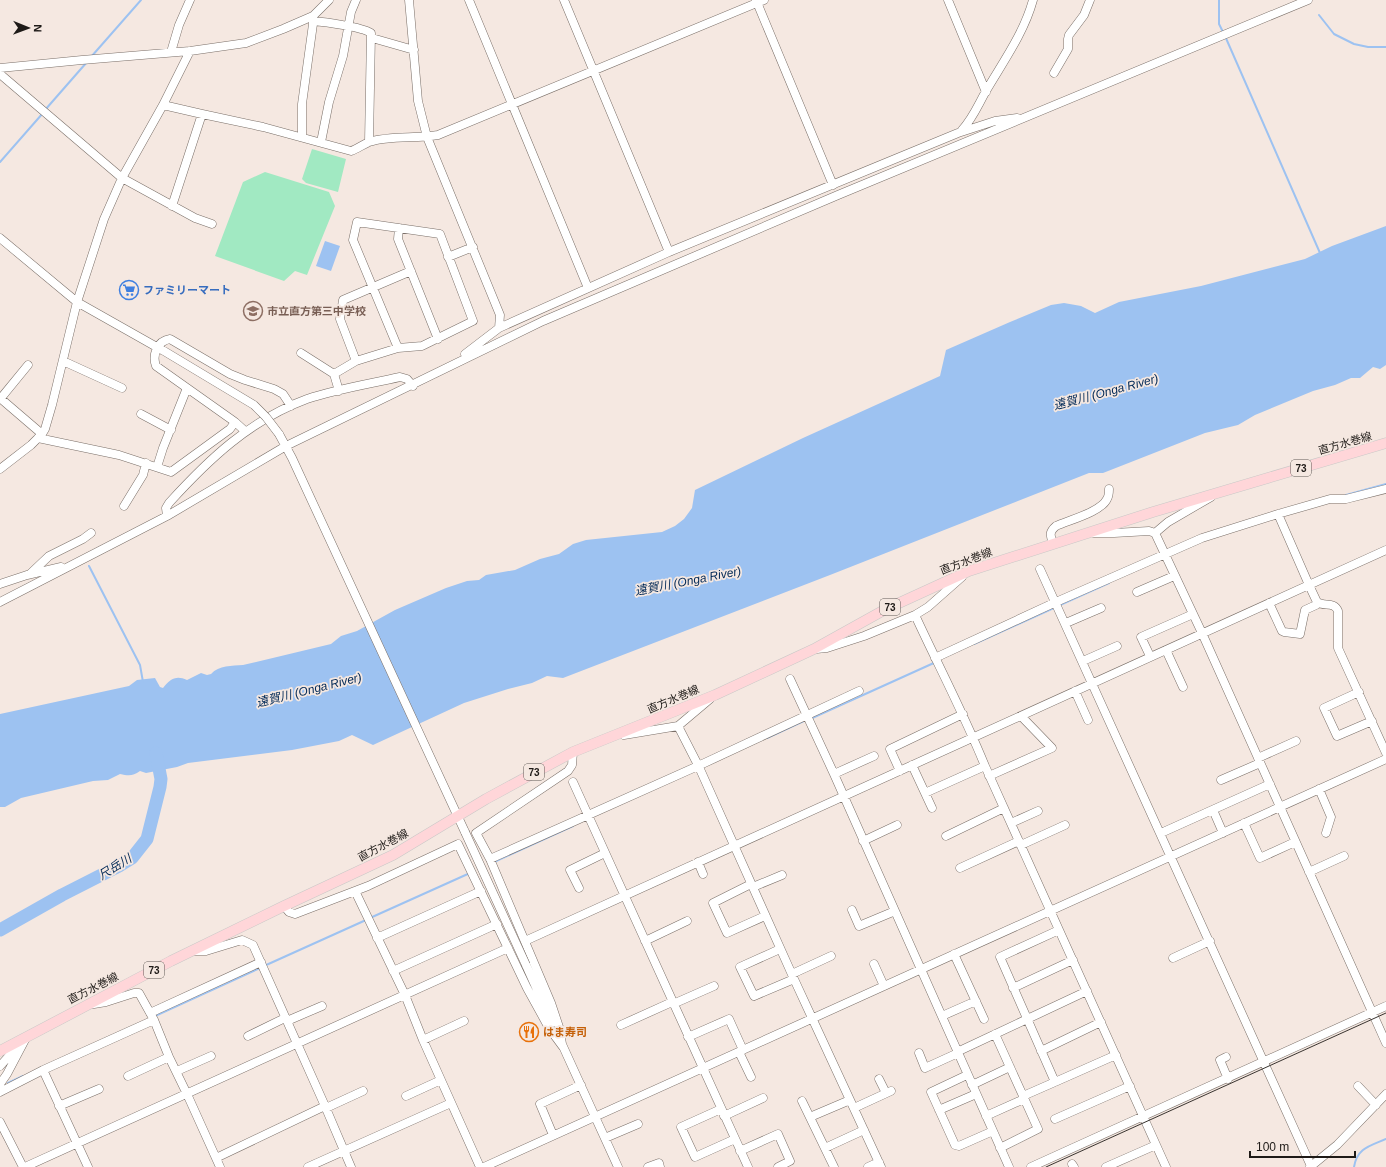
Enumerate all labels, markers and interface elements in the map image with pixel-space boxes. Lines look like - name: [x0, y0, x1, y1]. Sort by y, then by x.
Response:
- north arrow: [8, 8, 48, 48]
- text: N: [32, 24, 44, 32]
- supermarket icon: ファミリーマート: [118, 279, 140, 301]
- place label: ファミリーマート: [143, 284, 231, 296]
- school or university icon: 市立直方第三中学校: [242, 300, 264, 322]
- place label: 市立直方第三中学校: [267, 305, 366, 317]
- water label: 遠賀川 (Onga River): [1052, 371, 1160, 413]
- street label: 直方水巻線: [1317, 430, 1373, 456]
- road number: 73: [1291, 460, 1311, 476]
- street label: 直方水巻線: [938, 546, 994, 576]
- water label: 遠賀川 (Onga River): [634, 564, 742, 598]
- road number: 73: [880, 599, 900, 615]
- water label: 遠賀川 (Onga River): [255, 670, 363, 710]
- street label: 直方水巻線: [645, 683, 701, 715]
- road number: 73: [524, 764, 544, 780]
- street label: 直方水巻線: [356, 827, 410, 863]
- water label: 尺岳川: [96, 850, 136, 882]
- road number: 73: [144, 962, 164, 978]
- street label: 直方水巻線: [66, 970, 120, 1006]
- restaurant icon: はま寿司: [518, 1021, 540, 1043]
- place label: はま寿司: [543, 1026, 587, 1038]
- scale bar: [1250, 1133, 1355, 1159]
- text: 100 m: [1256, 1140, 1289, 1154]

